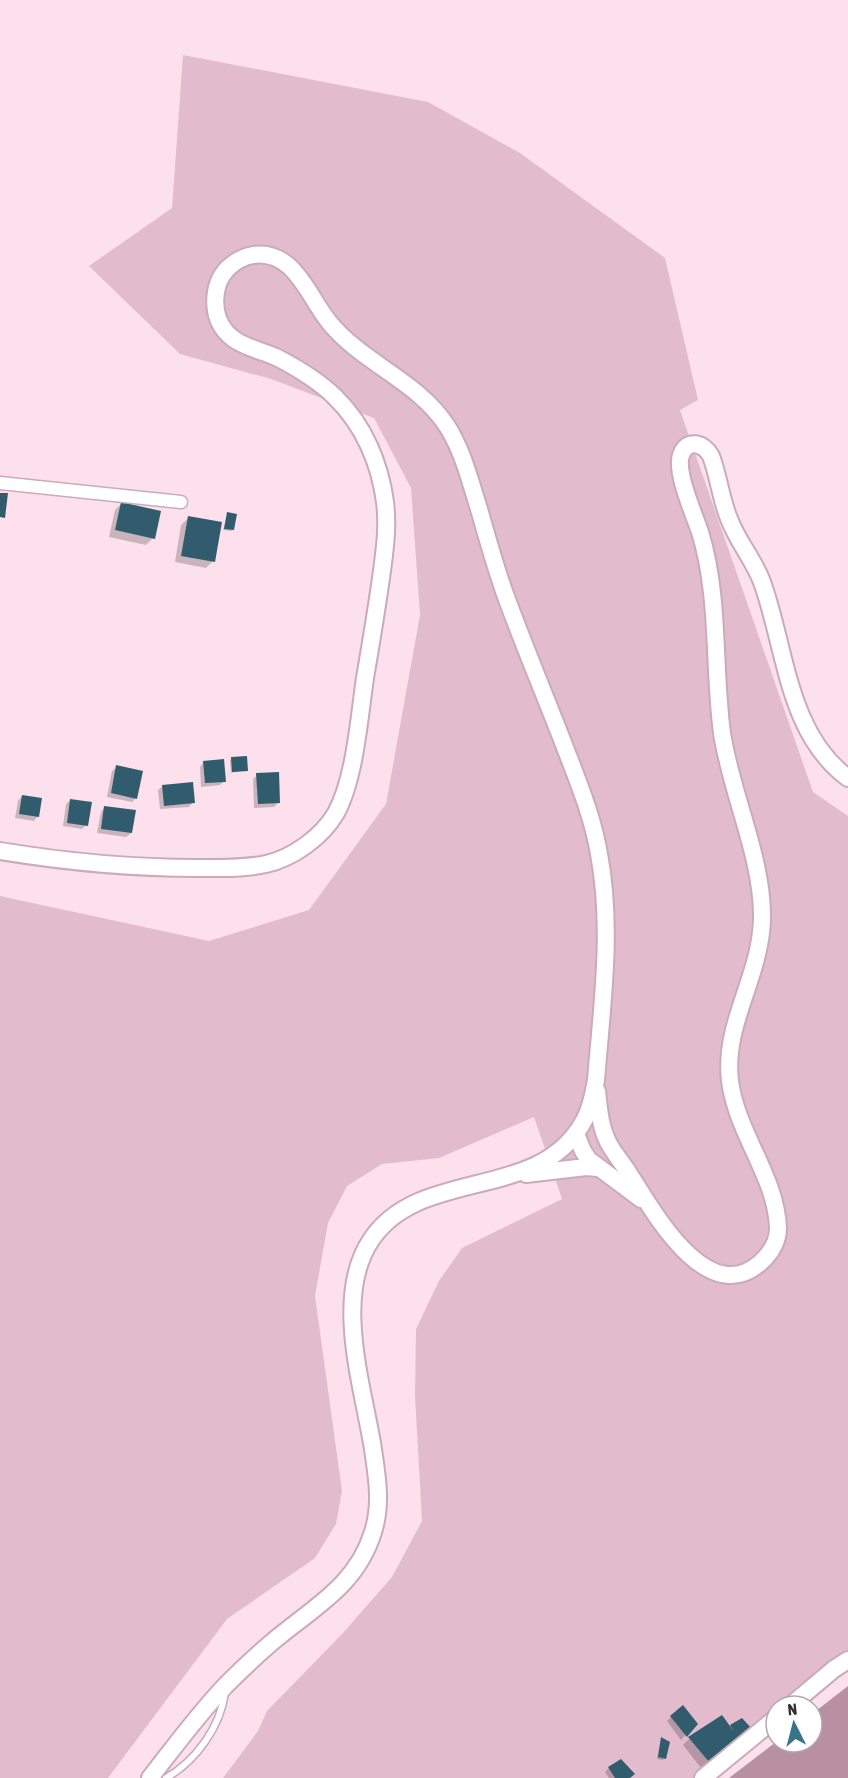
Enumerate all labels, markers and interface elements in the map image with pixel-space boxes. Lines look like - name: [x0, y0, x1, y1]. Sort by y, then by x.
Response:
- north arrow: [764, 1694, 824, 1754]
- text: N: [787, 1700, 798, 1719]

